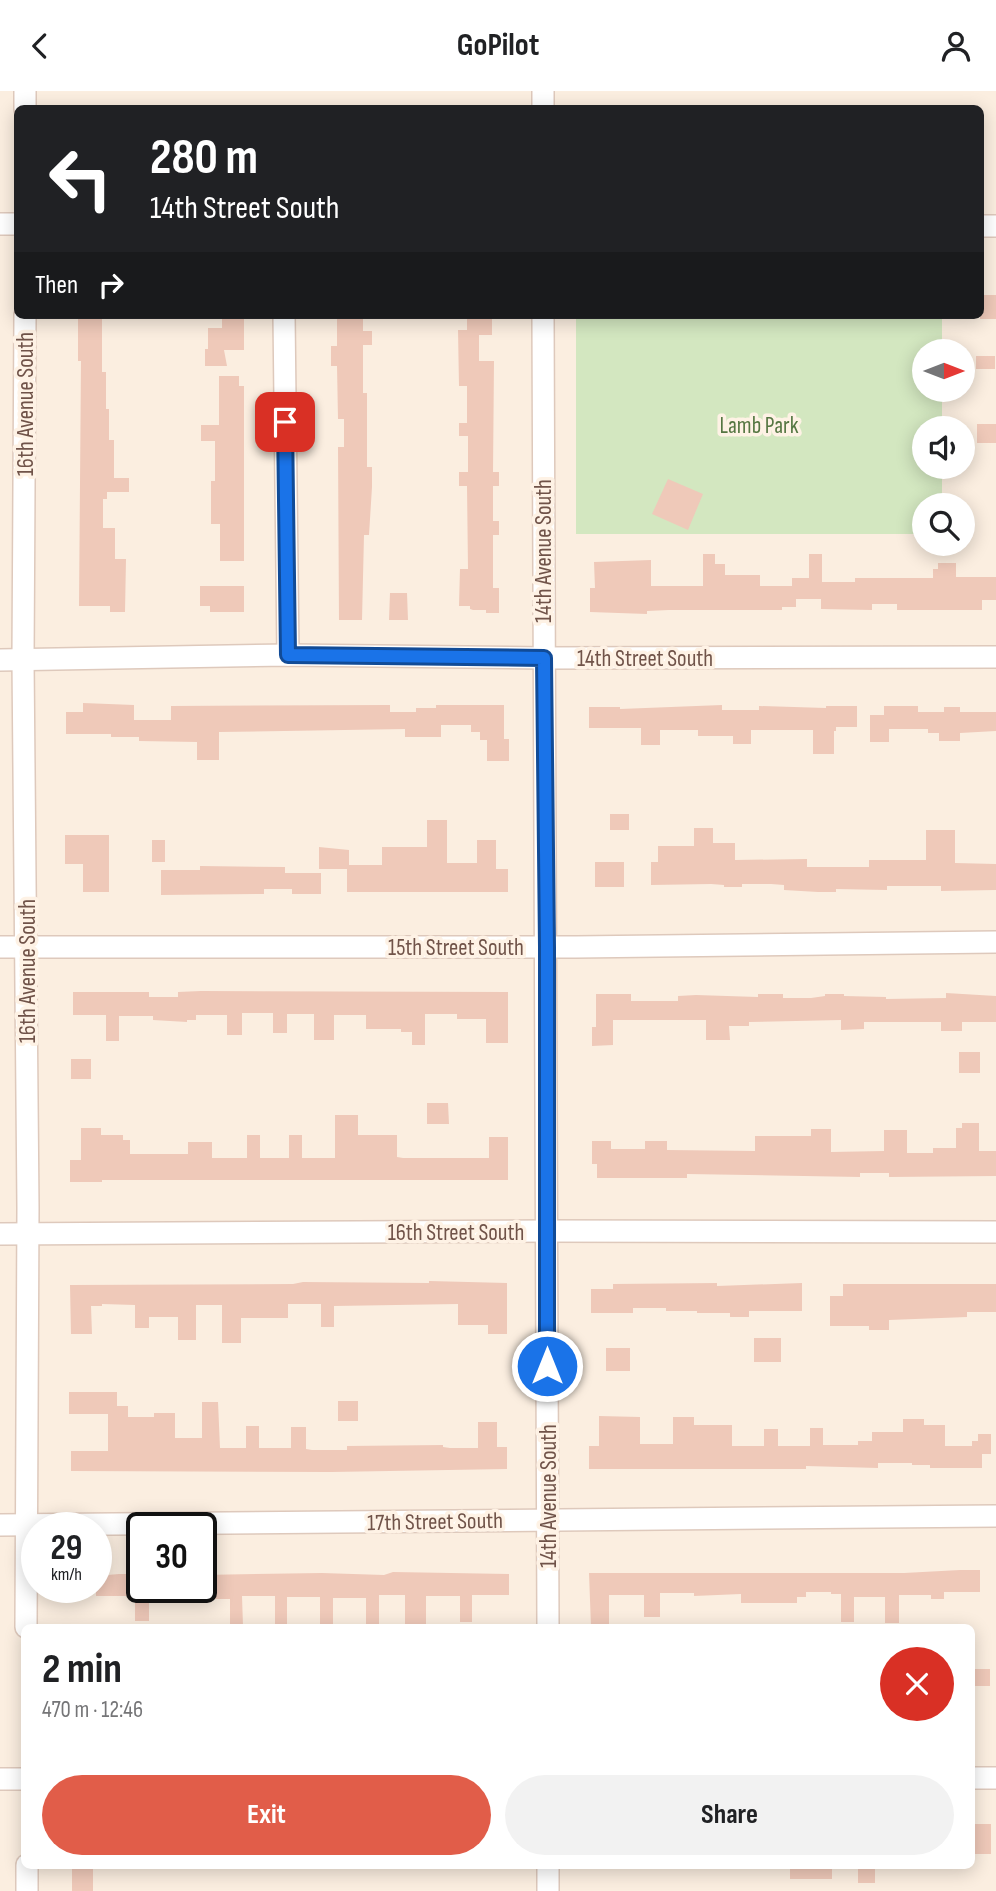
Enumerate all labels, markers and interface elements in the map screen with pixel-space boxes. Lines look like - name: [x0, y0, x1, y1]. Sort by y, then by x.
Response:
- text: GoPilot: [457, 26, 539, 65]
- icon: back: [21, 27, 59, 65]
- icon: person: [937, 27, 975, 65]
- text: 280 m: [150, 129, 258, 188]
- icon: left: [35, 133, 126, 224]
- text: 14th Street South: [150, 189, 340, 228]
- icon: right: [92, 266, 130, 304]
- text: Then: [35, 270, 78, 301]
- street label: 16th Avenue South: [12, 332, 40, 476]
- north arrow: [912, 339, 975, 403]
- map controls: [912, 339, 975, 556]
- pin: [255, 392, 315, 452]
- icon: arrive: [266, 403, 304, 441]
- park label: Lamb Park: [720, 412, 799, 440]
- button: sound: [912, 416, 975, 479]
- street label: 14th Avenue South: [530, 479, 558, 623]
- button: search: [912, 493, 975, 556]
- street label: 14th Street South: [577, 645, 713, 673]
- street label: 16th Avenue South: [14, 899, 42, 1043]
- street label: 15th Street South: [388, 934, 524, 962]
- street label: 16th Street South: [388, 1219, 524, 1247]
- position arrow: [510, 1329, 584, 1403]
- street label: 14th Avenue South: [535, 1424, 563, 1568]
- street label: 17th Street South: [367, 1507, 503, 1537]
- speed limit sign: 30: [126, 1512, 217, 1603]
- text: 29: [51, 1527, 82, 1570]
- text: km/h: [51, 1564, 82, 1585]
- text: 2 min: [42, 1644, 122, 1695]
- button: close: [880, 1647, 954, 1721]
- text: 470 m · 12:46: [42, 1696, 143, 1724]
- button: Exit: [42, 1775, 491, 1855]
- button: Share: [505, 1775, 954, 1855]

